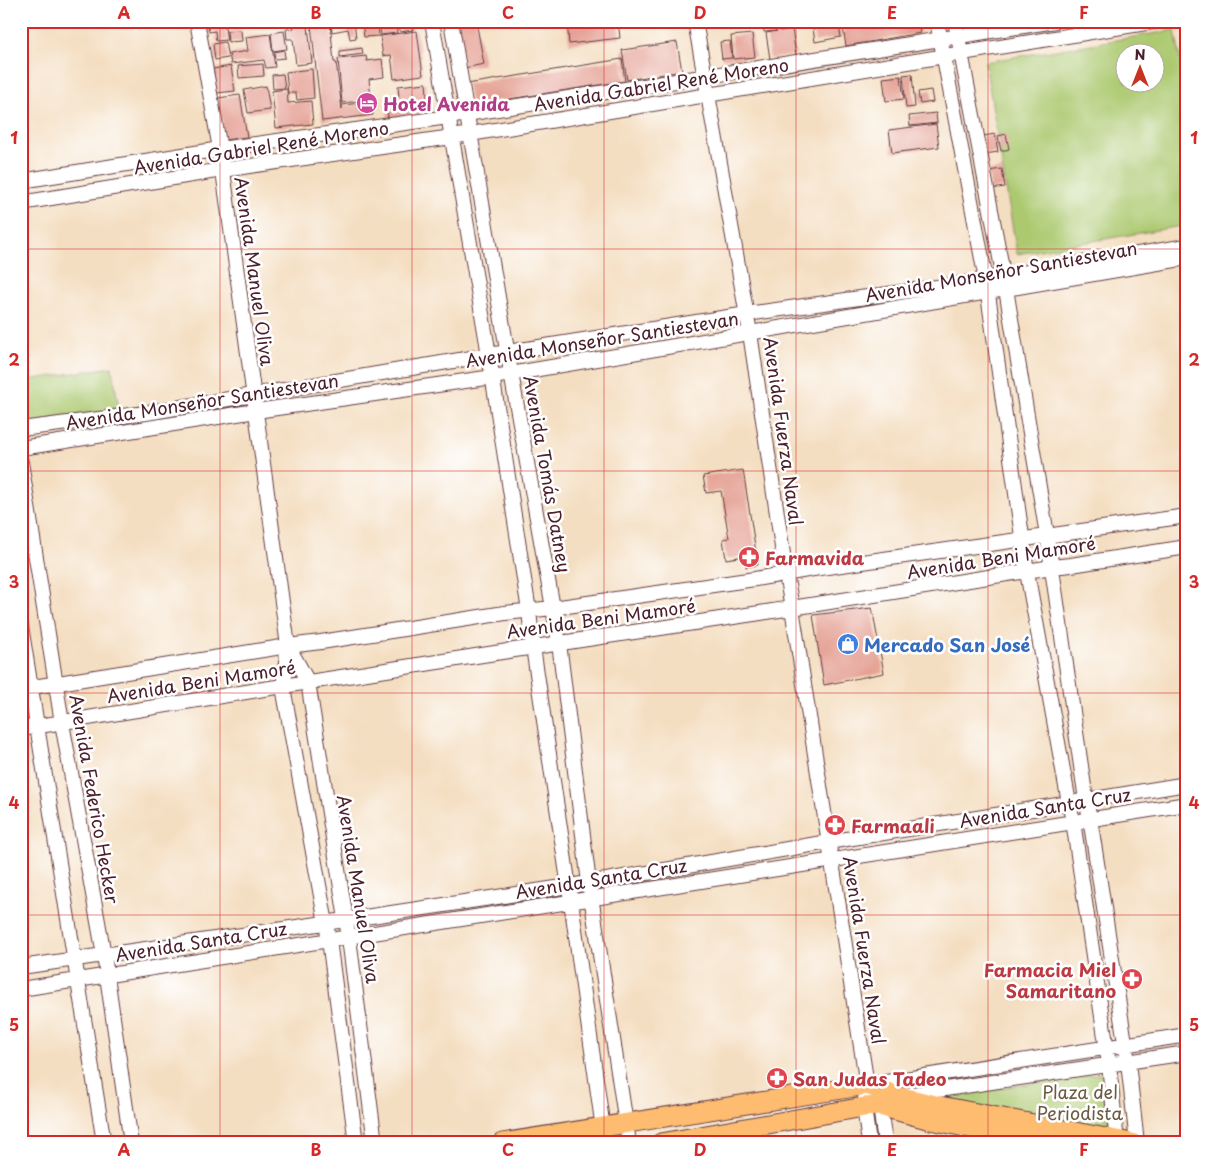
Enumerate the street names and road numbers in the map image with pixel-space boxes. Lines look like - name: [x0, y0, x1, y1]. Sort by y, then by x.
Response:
- street label: Avenida Gabriel René Moreno: [532, 50, 790, 118]
- street label: Avenida Gabriel René Moreno: [132, 113, 390, 181]
- street label: Avenida Manuel Oliva: [228, 175, 282, 368]
- street label: Avenida Monseñor Santiestevan: [863, 234, 1139, 308]
- street label: Avenida Monseñor Santiestevan: [464, 304, 740, 374]
- street label: Avenida Fuerza Naval: [757, 335, 811, 527]
- street label: Avenida Monseñor Santiestevan: [64, 366, 340, 436]
- street label: Avenida Tomás Datney: [517, 373, 579, 575]
- street label: Avenida Beni Mamoré: [905, 529, 1097, 585]
- street label: Avenida Beni Mamoré: [505, 591, 697, 645]
- street label: Avenida Beni Mamoré: [105, 653, 297, 709]
- street label: Avenida Federico Hecker: [63, 692, 127, 906]
- street label: Avenida Santa Cruz: [957, 780, 1133, 834]
- street label: Avenida Manuel Oliva: [331, 793, 387, 986]
- street label: Avenida Santa Cruz: [513, 851, 689, 905]
- street label: Avenida Fuerza Naval: [837, 854, 893, 1046]
- street label: Avenida Santa Cruz: [113, 914, 289, 968]

